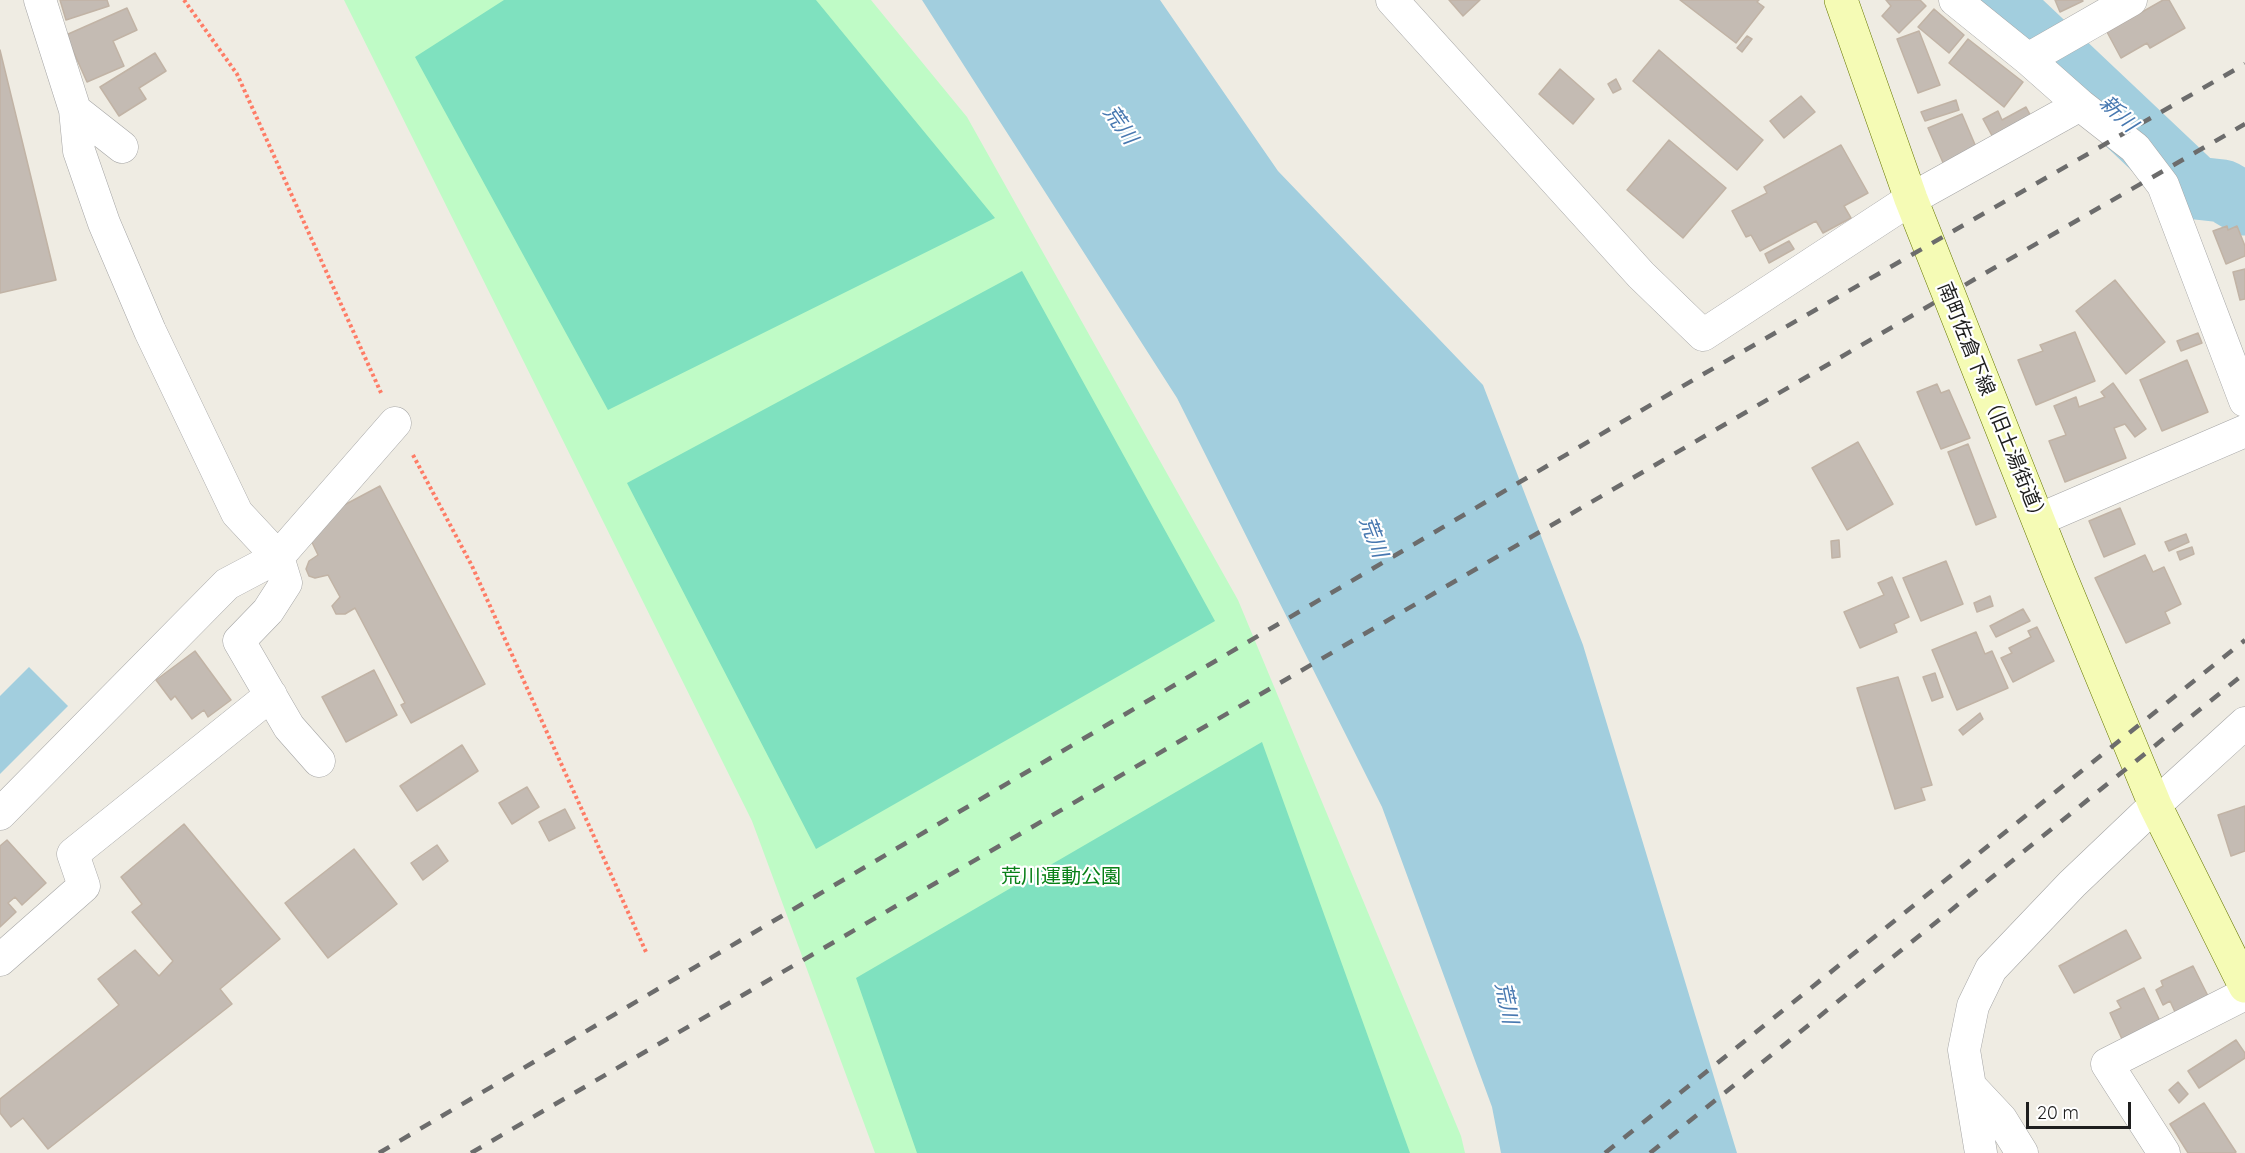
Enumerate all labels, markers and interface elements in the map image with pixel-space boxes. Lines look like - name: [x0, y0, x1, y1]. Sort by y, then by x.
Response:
- water label: 新川: [2094, 90, 2142, 138]
- water label: 荒川: [1098, 101, 1142, 149]
- street label: 南町佐倉下線（旧土湯街道）: [1932, 279, 2052, 529]
- water label: 荒川: [1354, 513, 1392, 561]
- park label: 荒川運動公園: [1001, 865, 1121, 889]
- water label: 荒川: [1489, 980, 1523, 1026]
- scale bar: [2029, 1090, 2134, 1128]
- text: 20 m: [2037, 1101, 2079, 1124]

